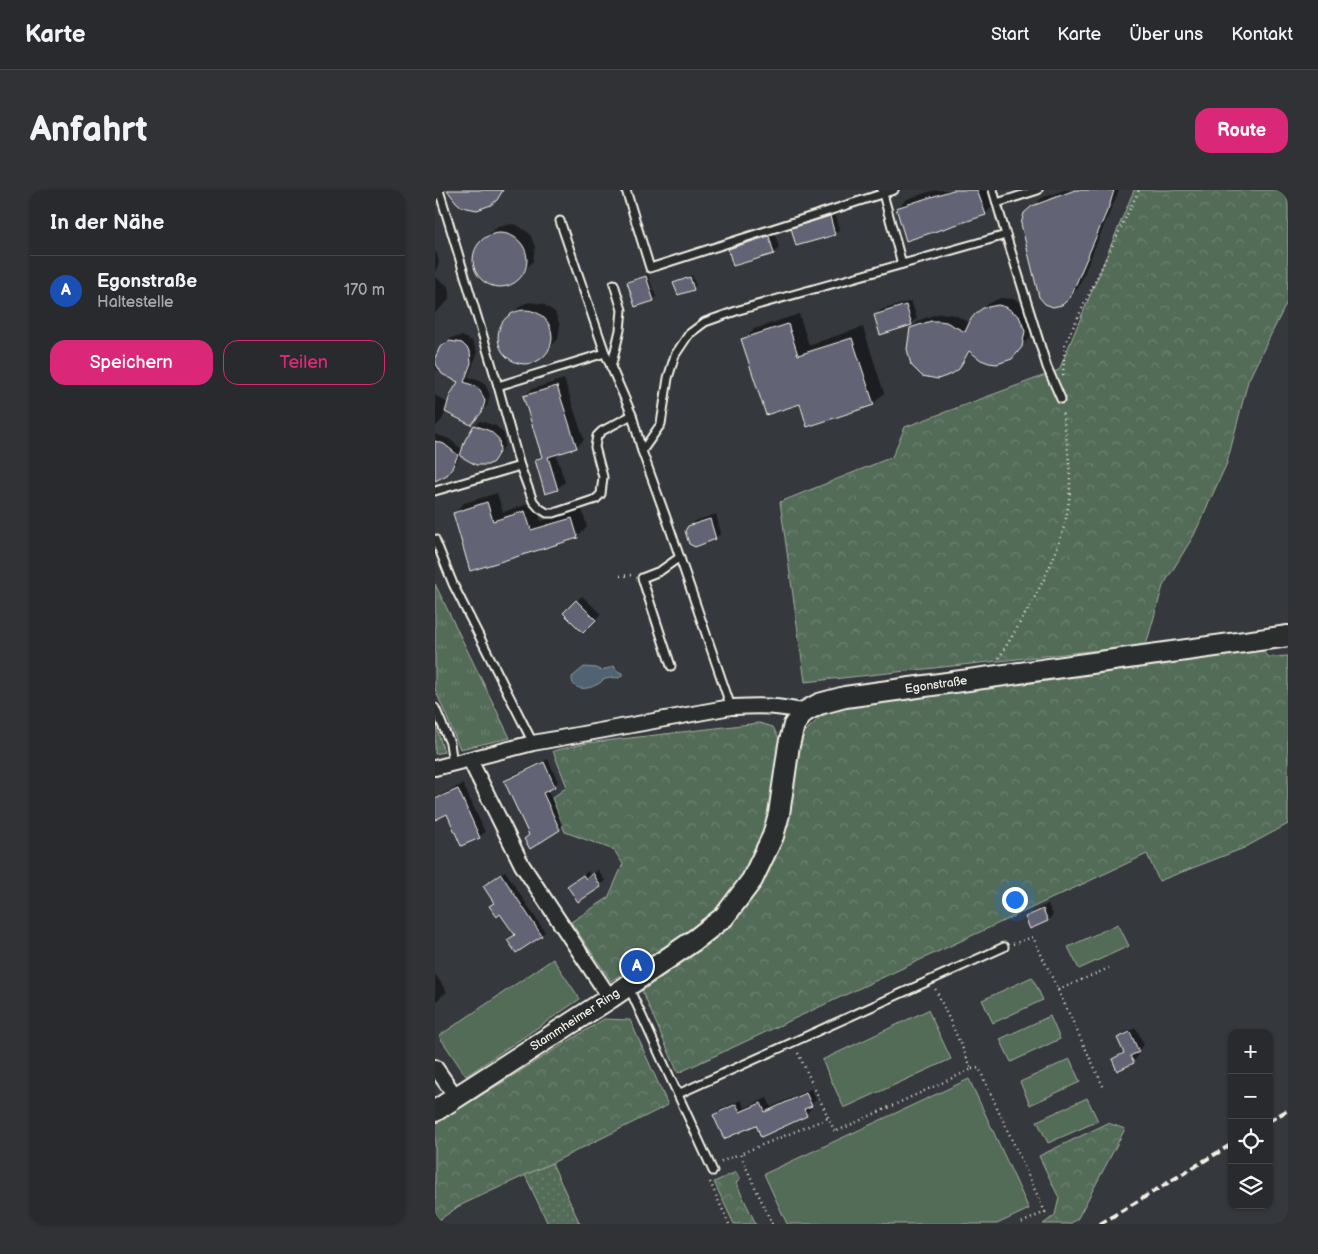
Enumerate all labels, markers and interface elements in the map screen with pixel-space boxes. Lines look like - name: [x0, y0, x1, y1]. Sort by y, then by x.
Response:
- text: Karte: [25, 20, 86, 49]
- text: Start: [991, 24, 1029, 45]
- text: Karte: [1057, 24, 1101, 45]
- text: Über uns: [1129, 24, 1203, 45]
- text: Kontakt: [1231, 24, 1293, 45]
- button: Route: [1195, 108, 1288, 153]
- text: Anfahrt: [30, 109, 148, 152]
- text: In der Nähe: [50, 210, 164, 235]
- text: Egonstraße: [97, 270, 197, 293]
- text: A: [61, 281, 71, 300]
- text: 170 m: [344, 281, 385, 300]
- text: Haltestelle: [97, 293, 174, 312]
- button: Speichern: [50, 340, 213, 385]
- button: Teilen: [223, 340, 385, 385]
- street label: Egonstraße: [904, 673, 968, 697]
- your location: [1002, 887, 1028, 913]
- pin: A: [621, 947, 653, 985]
- street label: Stammheimer Ring: [528, 986, 623, 1054]
- map controls: [1228, 1029, 1273, 1209]
- button: +: [1228, 1029, 1273, 1074]
- button: −: [1228, 1074, 1273, 1119]
- button: locate: [1228, 1119, 1273, 1164]
- button: layers: [1228, 1164, 1273, 1209]

